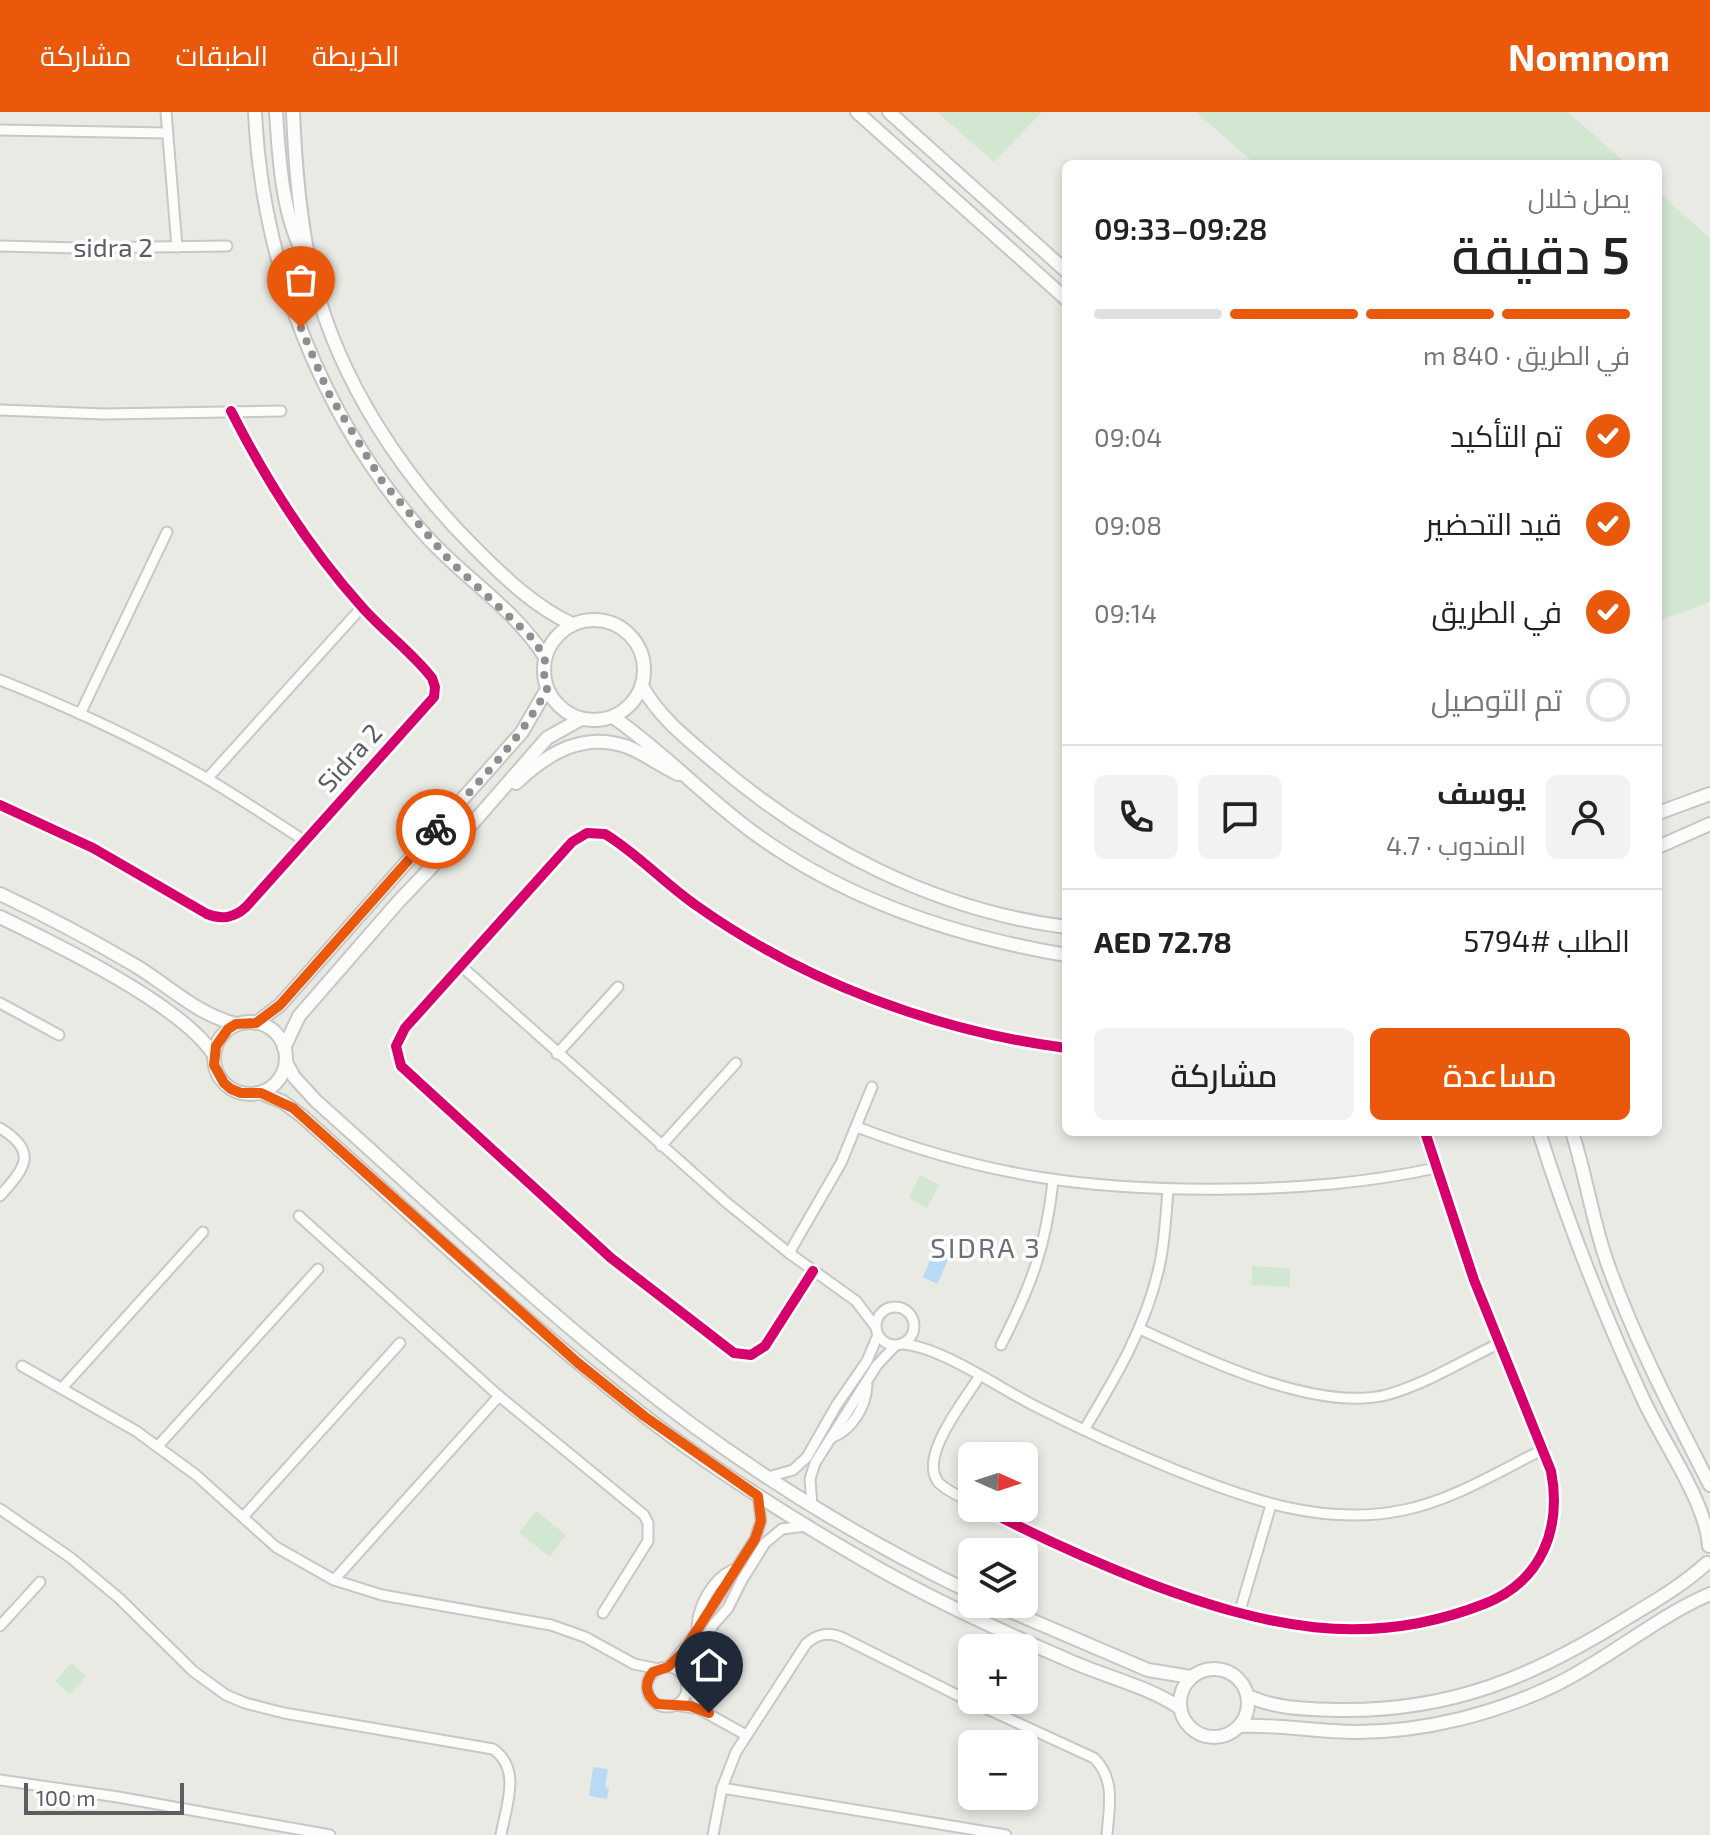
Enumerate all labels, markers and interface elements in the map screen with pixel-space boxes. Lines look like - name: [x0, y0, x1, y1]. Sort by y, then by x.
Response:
- text: Nomnom: [1508, 33, 1670, 79]
- text: مشاركة: [40, 38, 131, 72]
- text: الطبقات: [175, 38, 268, 72]
- text: الخريطة: [312, 38, 399, 72]
- text: يصل خلال: [1528, 182, 1630, 213]
- text: 09:28–09:33: [1094, 210, 1268, 246]
- text: 5 دقيقة: [1452, 222, 1630, 284]
- street label: sidra 2: [73, 231, 153, 262]
- pin: [267, 246, 335, 328]
- icon: bag: [279, 258, 323, 302]
- text: في الطريق · 840 m: [1423, 339, 1630, 370]
- icon: check: [1586, 414, 1630, 458]
- text: تم التأكيد: [1450, 417, 1562, 453]
- text: 09:04: [1094, 421, 1162, 452]
- icon: check: [1586, 502, 1630, 546]
- text: قيد التحضير: [1426, 505, 1562, 541]
- text: 09:08: [1094, 509, 1162, 540]
- icon: check: [1586, 590, 1630, 634]
- text: في الطريق: [1432, 593, 1562, 629]
- text: 09:14: [1094, 597, 1157, 628]
- text: تم التوصيل: [1431, 681, 1562, 717]
- street label: Sidra 2: [310, 717, 388, 797]
- text: يوسف: [1437, 774, 1526, 810]
- button: phone: [1094, 775, 1178, 859]
- button: chat: [1198, 775, 1282, 859]
- button: person: [1546, 775, 1630, 859]
- courier: [396, 789, 476, 869]
- icon: bike: [414, 807, 458, 851]
- text: المندوب · 4.7: [1386, 829, 1526, 860]
- text: الطلب #5794: [1463, 922, 1630, 958]
- text: AED 72.78: [1094, 923, 1232, 959]
- button: مشاركة: [1094, 1028, 1354, 1120]
- button: مساعدة: [1370, 1028, 1630, 1120]
- district label: SIDRA 3: [930, 1230, 1042, 1264]
- north arrow: [958, 1442, 1038, 1522]
- map controls: [958, 1442, 1038, 1810]
- button: layers: [958, 1538, 1038, 1618]
- pin: [675, 1631, 743, 1713]
- button: +: [958, 1634, 1038, 1714]
- icon: home: [687, 1643, 731, 1687]
- button: −: [958, 1730, 1038, 1810]
- scale bar: [24, 1779, 184, 1815]
- text: 100 m: [36, 1784, 95, 1810]

